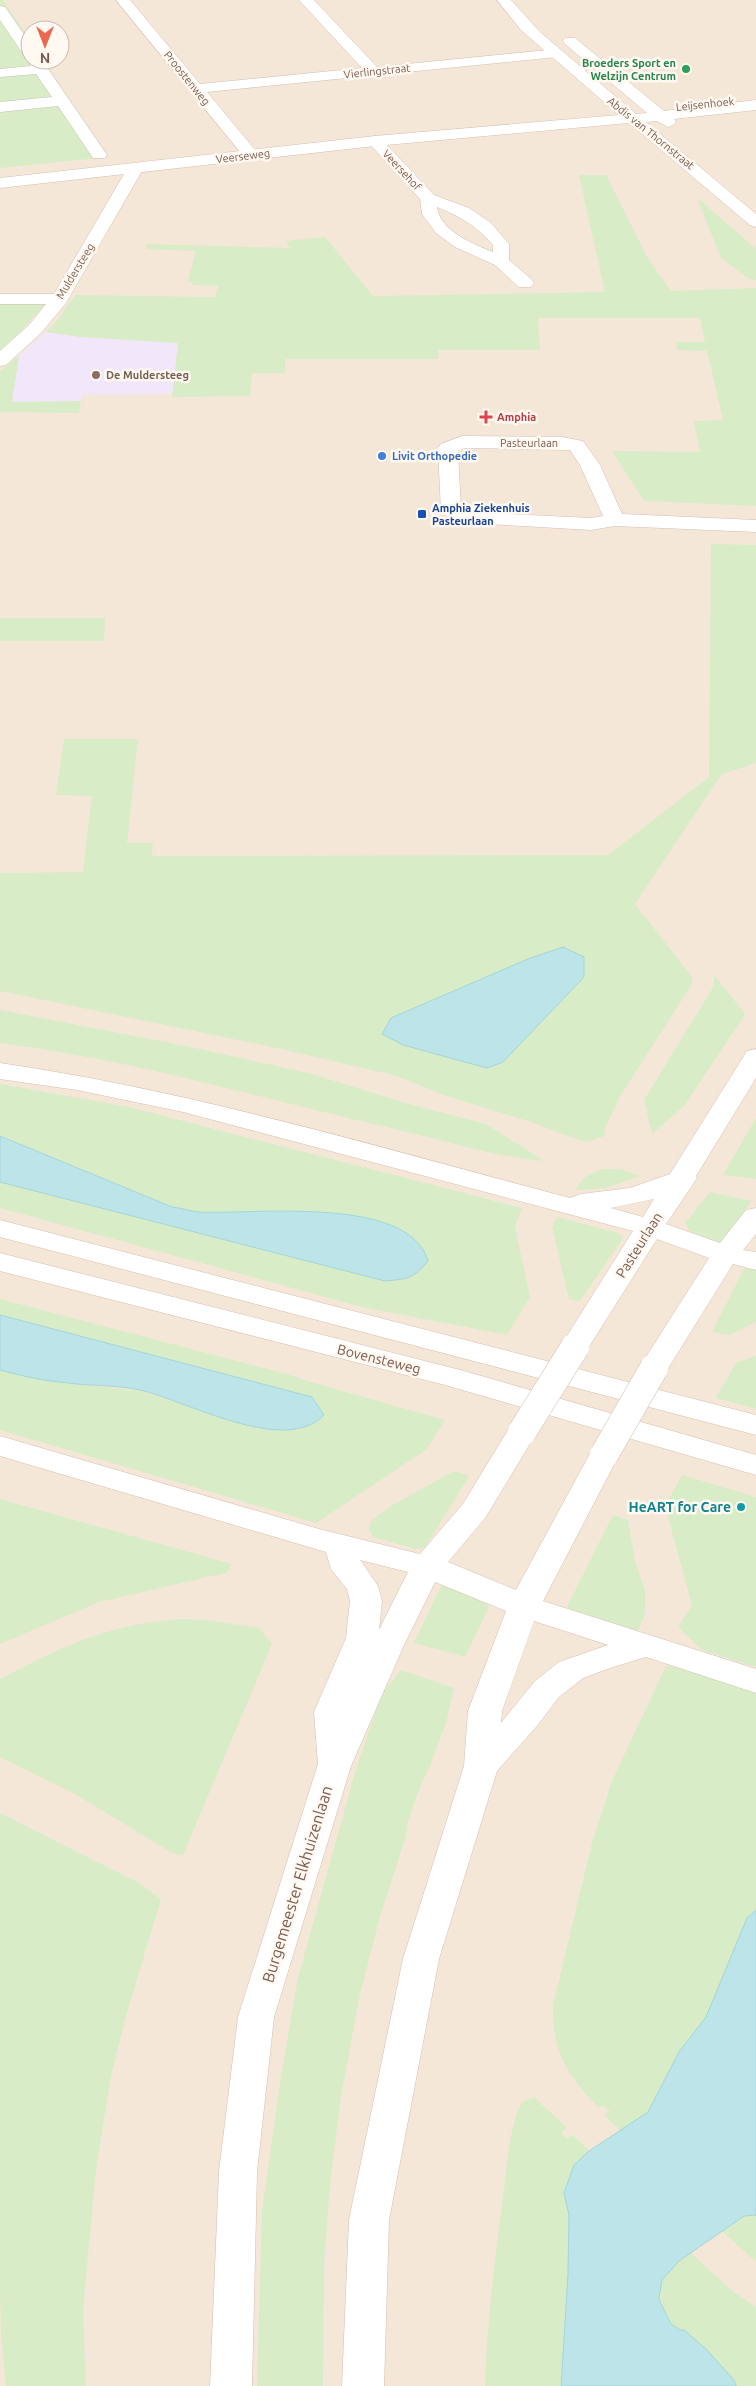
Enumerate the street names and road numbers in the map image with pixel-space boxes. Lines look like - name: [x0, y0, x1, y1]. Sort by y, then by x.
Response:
- street label: Proostenweg: [162, 49, 212, 107]
- street label: Vierlingstraat: [343, 61, 412, 80]
- street label: Abdis van Thornstraat: [605, 94, 697, 172]
- street label: Leijsenhoek: [675, 95, 735, 113]
- street label: Veerseweg: [215, 147, 271, 165]
- street label: Veersehof: [380, 147, 424, 193]
- street label: Muldersteeg: [54, 241, 96, 301]
- street label: Pasteurlaan: [500, 437, 558, 449]
- street label: Pasteurlaan: [613, 1209, 665, 1281]
- street label: Bovensteweg: [336, 1341, 422, 1377]
- street label: Burgemeester Elkhuizenlaan: [258, 1783, 336, 1985]

